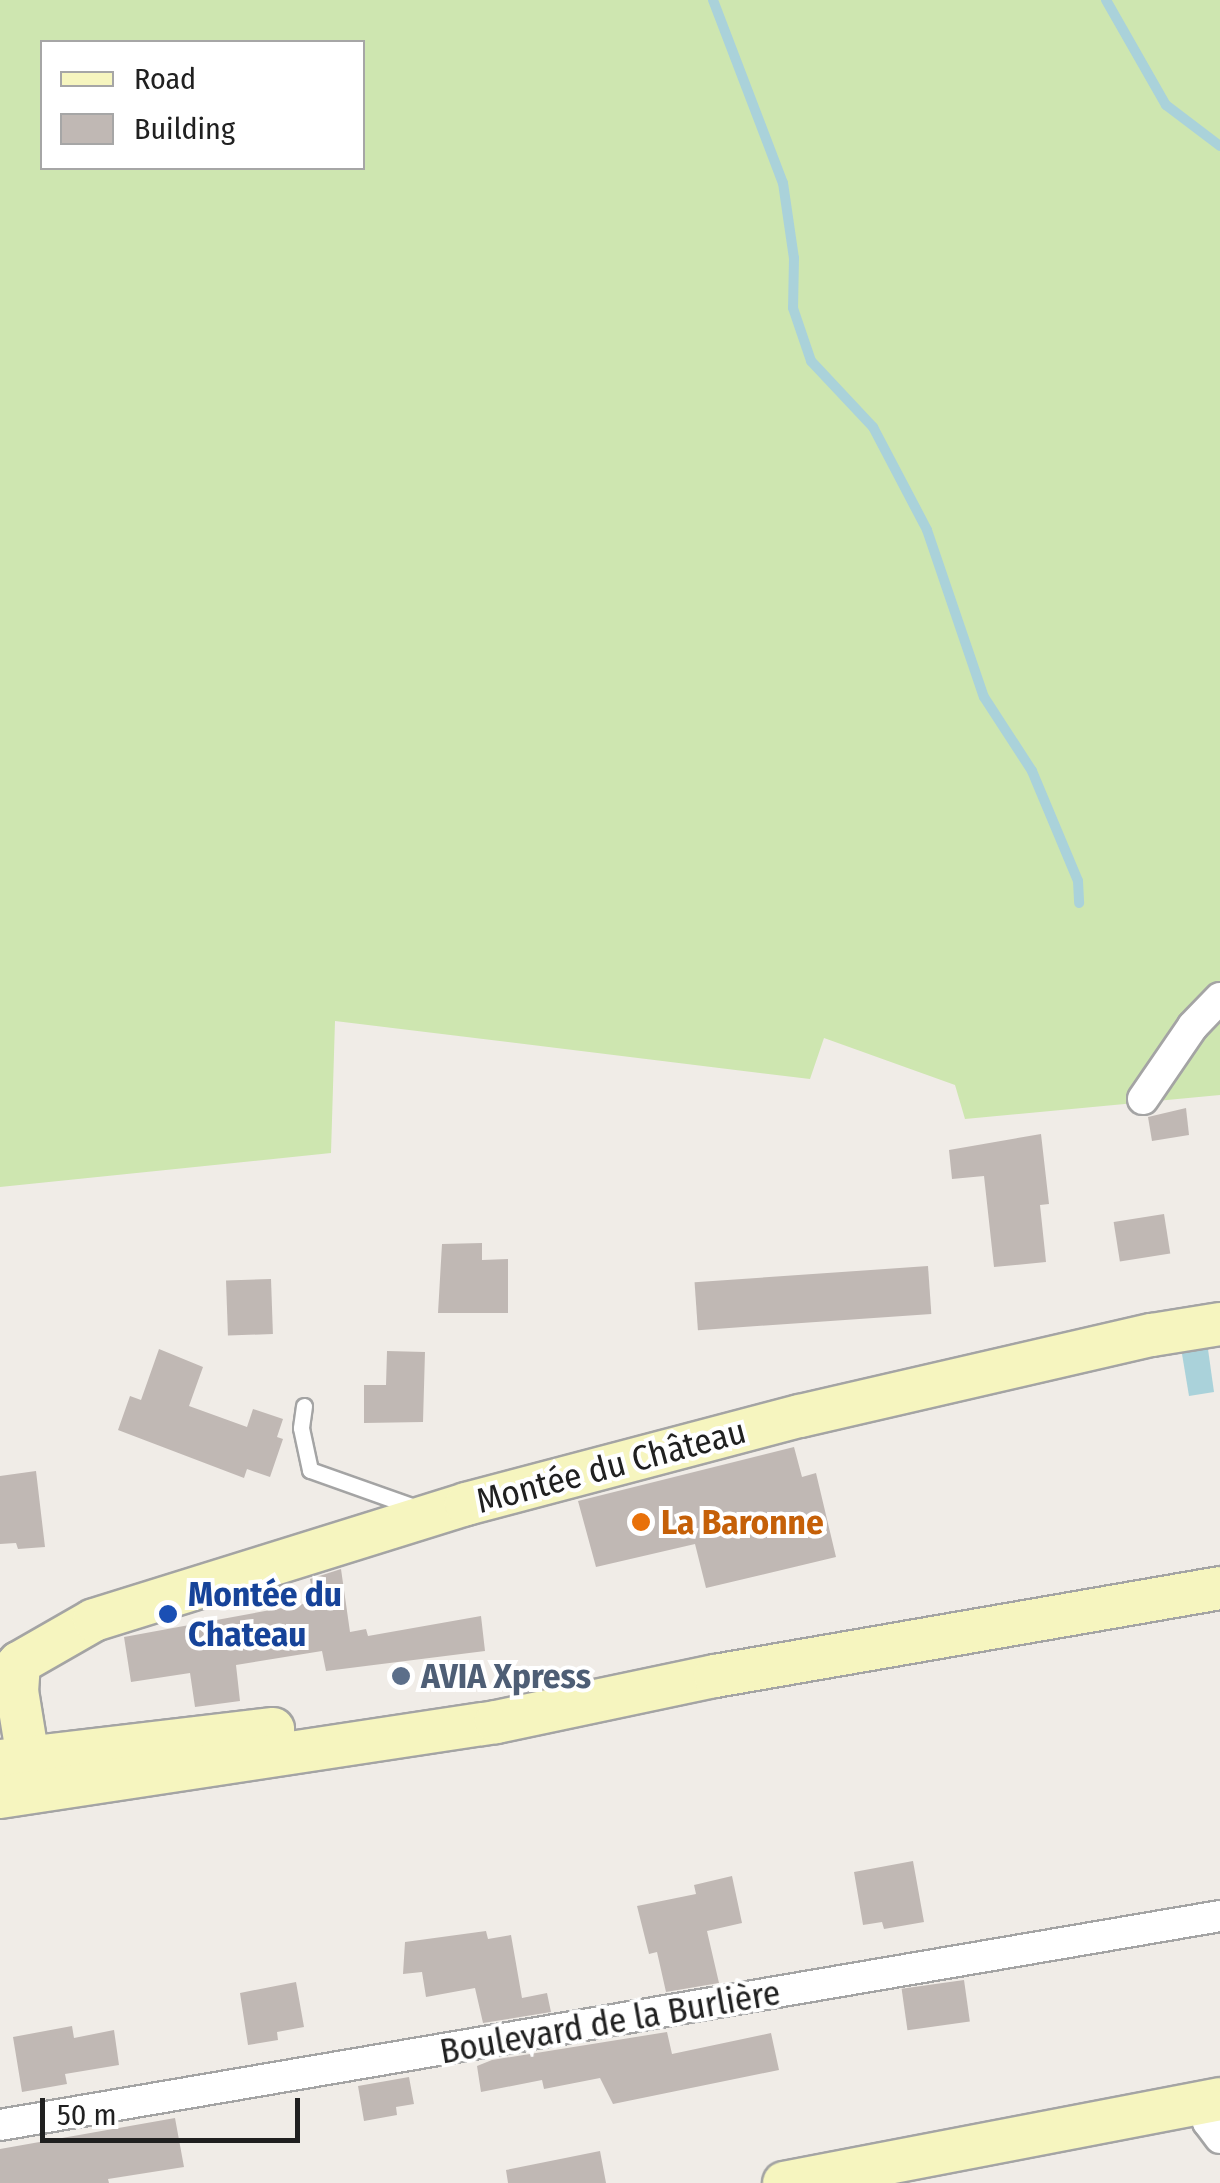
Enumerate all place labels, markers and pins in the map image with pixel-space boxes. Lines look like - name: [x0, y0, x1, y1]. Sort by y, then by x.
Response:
- place label: La Baronne: [661, 1501, 824, 1543]
- marker: La Baronne: [630, 1511, 652, 1533]
- place label: Montée du Chateau: [188, 1573, 342, 1655]
- marker: Montée du Chateau: [157, 1603, 179, 1625]
- place label: AVIA Xpress: [421, 1655, 591, 1697]
- marker: AVIA Xpress: [390, 1665, 412, 1687]

